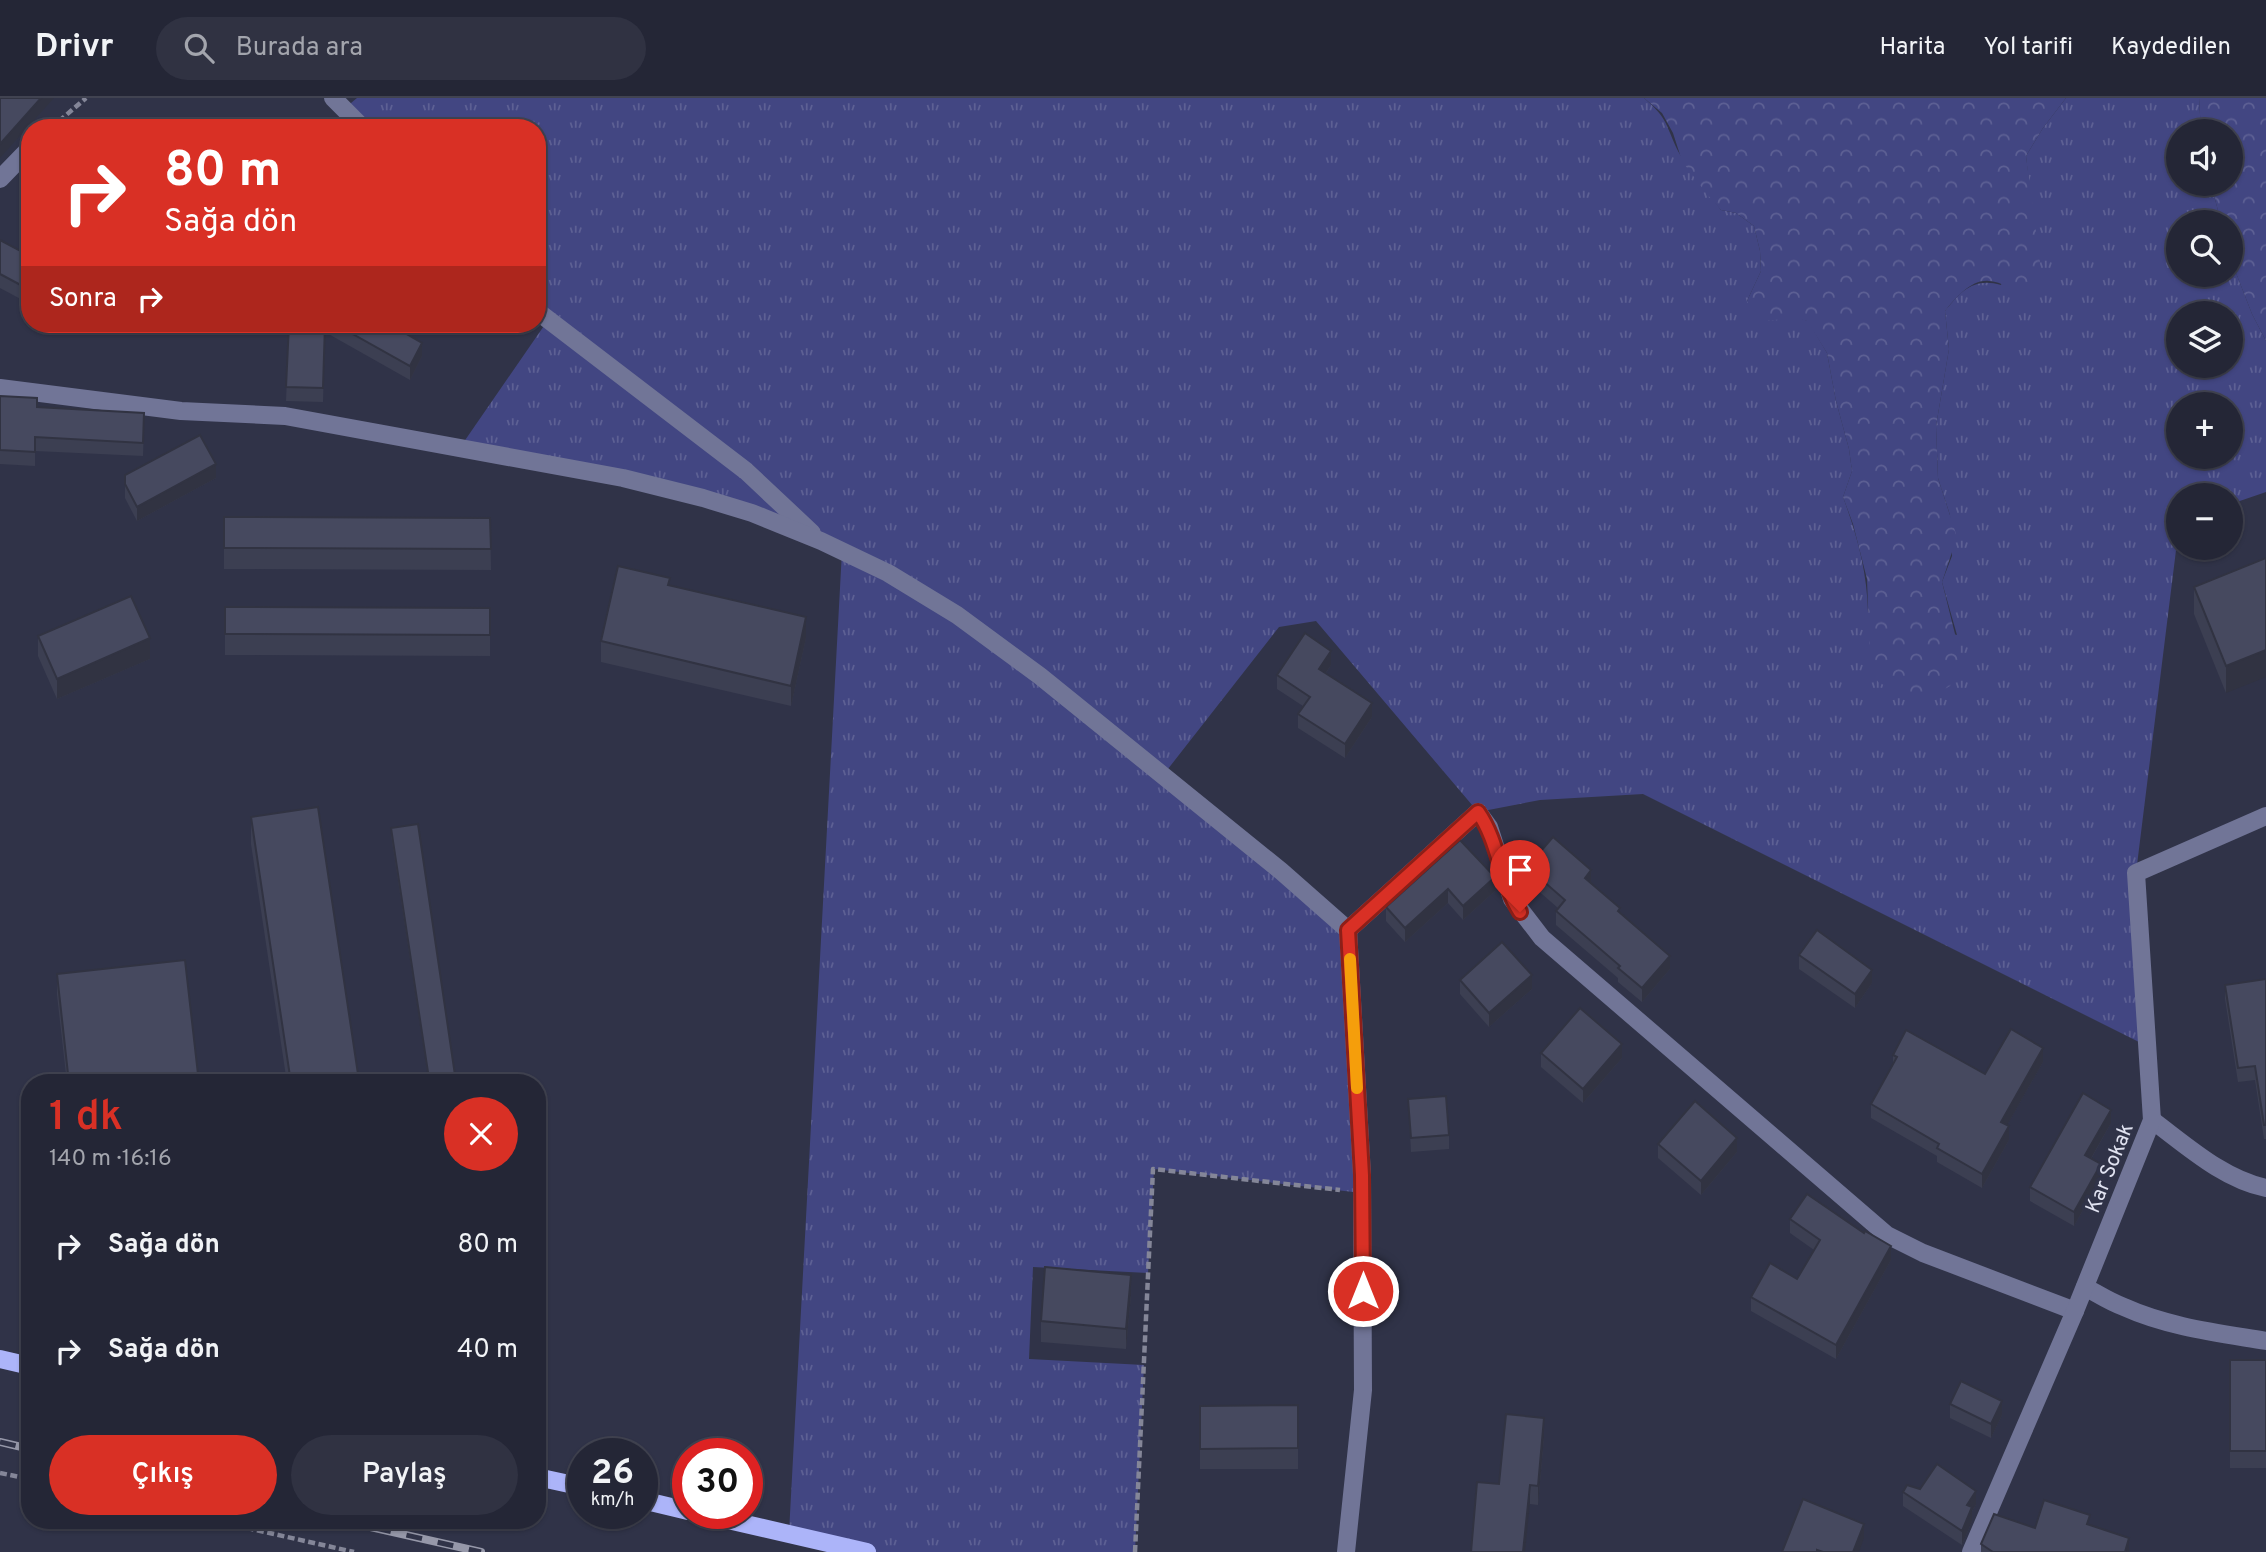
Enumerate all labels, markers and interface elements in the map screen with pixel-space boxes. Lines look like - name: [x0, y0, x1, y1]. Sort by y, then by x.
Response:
- search box: [156, 17, 646, 80]
- text: Drivr: [35, 27, 114, 69]
- icon: search: [180, 29, 218, 67]
- text: Burada ara: [236, 32, 363, 65]
- text: Harita: [1880, 33, 1945, 63]
- text: Yol tarifi: [1983, 33, 2073, 63]
- text: Kaydedilen: [2111, 33, 2231, 63]
- map controls: [2166, 119, 2243, 560]
- button: sound: [2166, 119, 2243, 196]
- text: 80 m: [164, 142, 281, 204]
- icon: right: [49, 147, 140, 238]
- text: Sağa dön: [164, 203, 297, 243]
- button: search: [2166, 210, 2243, 287]
- icon: right: [131, 280, 169, 318]
- text: Sonra: [49, 283, 117, 316]
- button: layers: [2166, 301, 2243, 378]
- button: +: [2166, 392, 2243, 469]
- button: −: [2166, 483, 2243, 560]
- pin: [1490, 840, 1550, 912]
- icon: arrive: [1501, 851, 1539, 889]
- text: 1 dk: [49, 1092, 123, 1145]
- button: close: [444, 1097, 518, 1171]
- street label: Kar Sokak: [2080, 1120, 2141, 1218]
- text: 140 m · 16:16: [49, 1145, 172, 1174]
- icon: right: [49, 1227, 87, 1265]
- text: Sağa dön: [108, 1229, 220, 1262]
- text: 80 m: [458, 1229, 518, 1262]
- position arrow: [1326, 1254, 1400, 1328]
- icon: right: [49, 1332, 87, 1370]
- text: Sağa dön: [108, 1334, 220, 1367]
- text: 40 m: [457, 1334, 518, 1367]
- button: Çıkış: [49, 1435, 277, 1515]
- button: Paylaş: [291, 1435, 518, 1515]
- speed limit sign: 30: [672, 1438, 763, 1529]
- text: 26: [591, 1452, 634, 1496]
- text: km/h: [591, 1489, 634, 1512]

